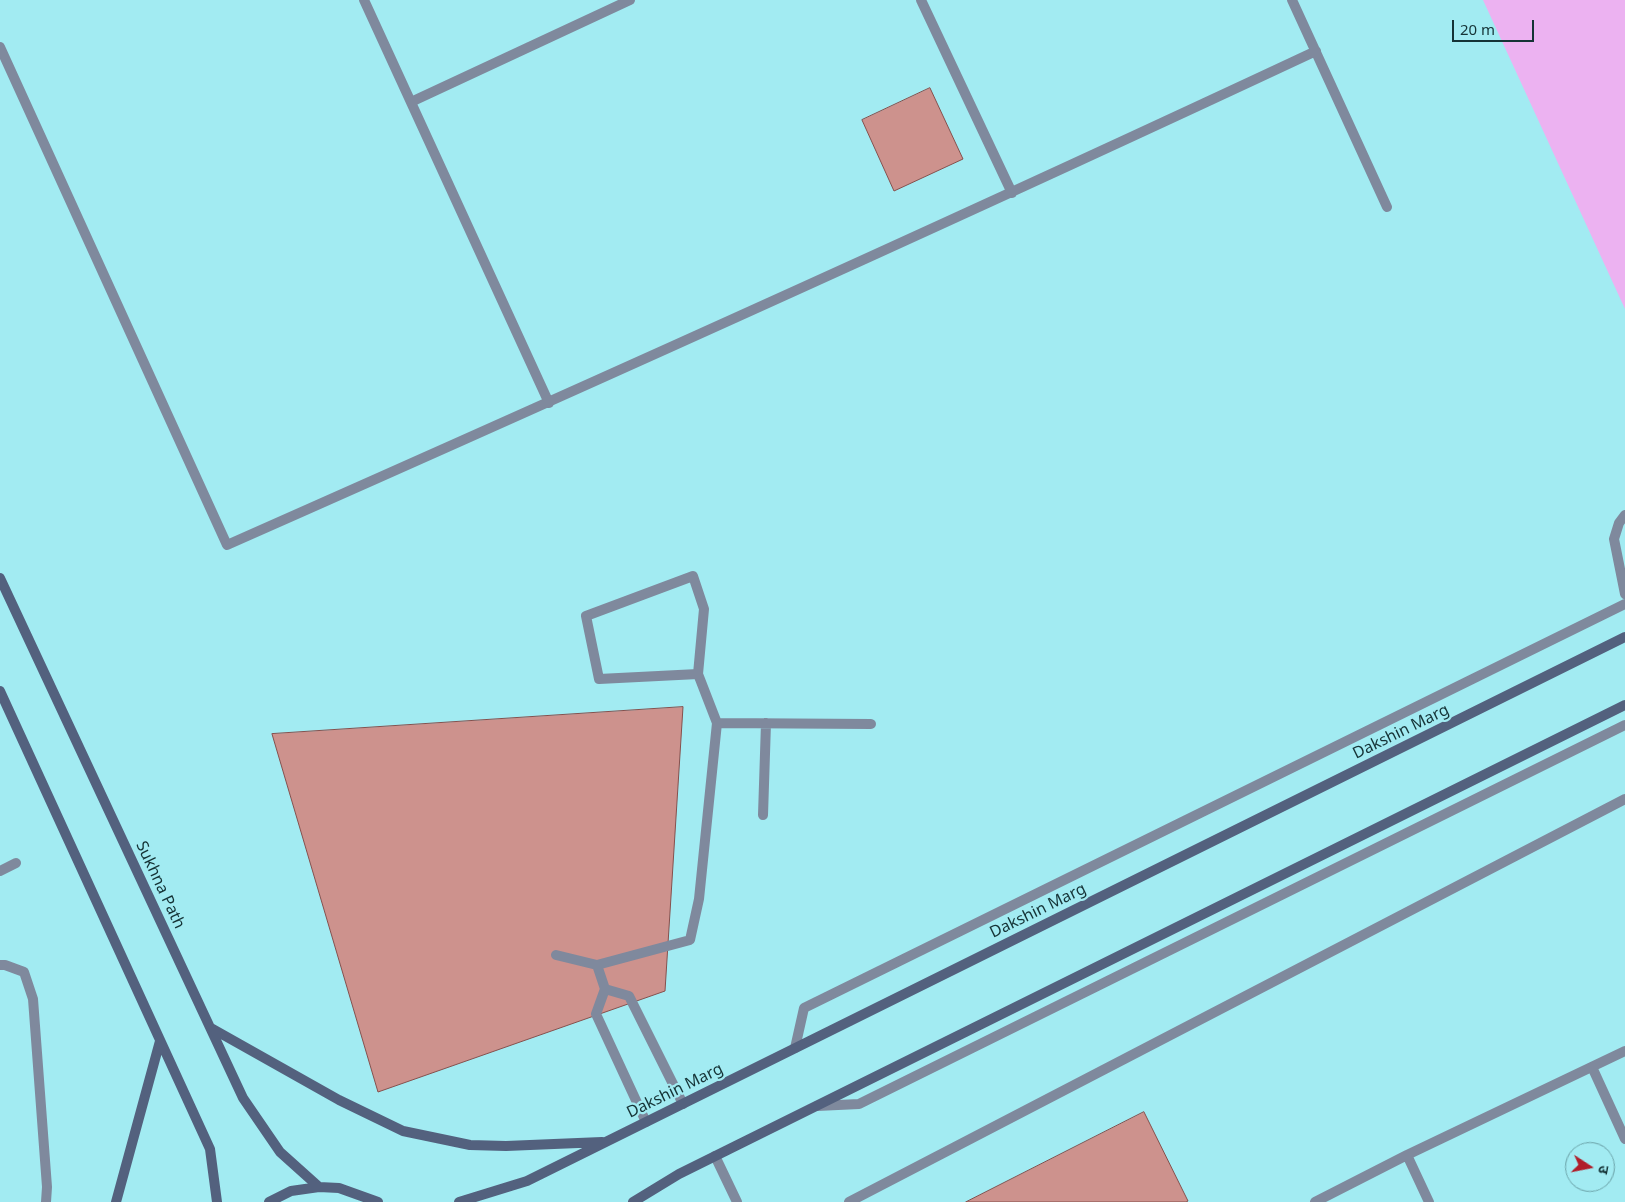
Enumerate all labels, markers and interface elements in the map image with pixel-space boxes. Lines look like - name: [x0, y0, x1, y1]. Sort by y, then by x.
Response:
- scale bar: [1455, 10, 1538, 42]
- text: 20 m: [1460, 19, 1495, 39]
- street label: Dakshin Marg: [1350, 700, 1452, 764]
- street label: Sukhna Path: [131, 838, 189, 932]
- street label: Dakshin Marg: [987, 879, 1089, 943]
- street label: Dakshin Marg: [624, 1059, 726, 1123]
- north arrow: [1565, 1142, 1615, 1192]
- text: उ: [1594, 1164, 1614, 1176]

